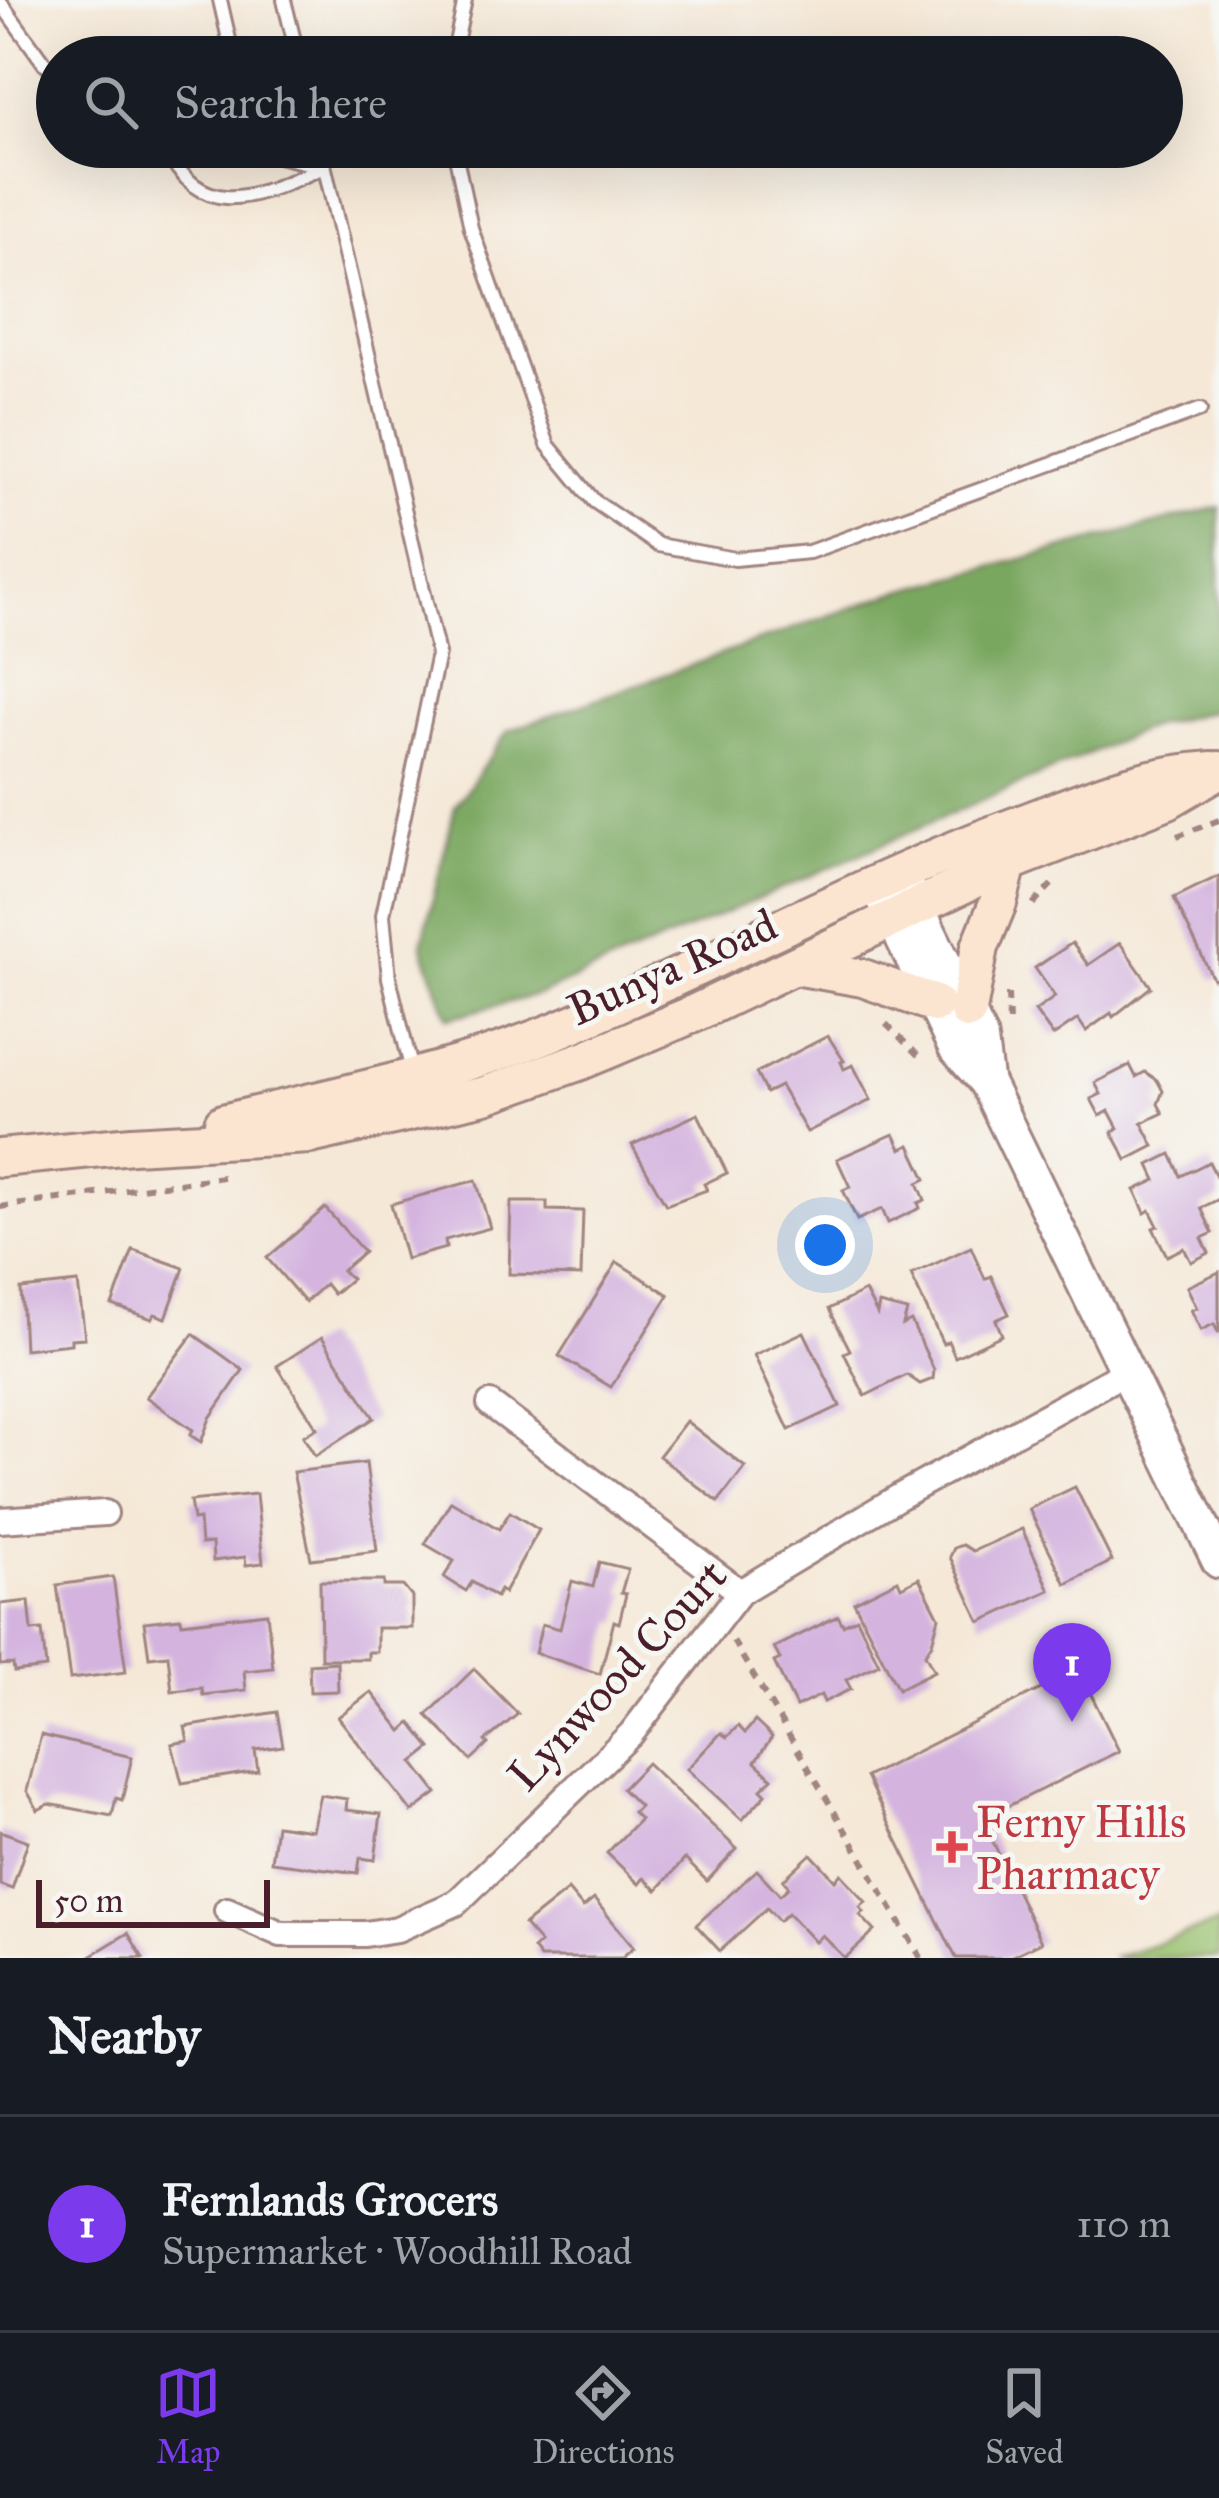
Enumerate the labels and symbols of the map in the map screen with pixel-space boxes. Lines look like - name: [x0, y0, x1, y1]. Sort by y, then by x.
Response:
- street label: Bunya Road: [559, 896, 785, 1037]
- your location: [795, 1215, 855, 1275]
- street label: Lynwood Court: [496, 1548, 738, 1802]
- pin: 1: [1033, 1623, 1111, 1722]
- place label: Ferny Hills Pharmacy: [976, 1794, 1186, 1901]
- marker: Ferny Hills Pharmacy: [939, 1834, 965, 1860]
- scale bar: [36, 1874, 270, 1927]

